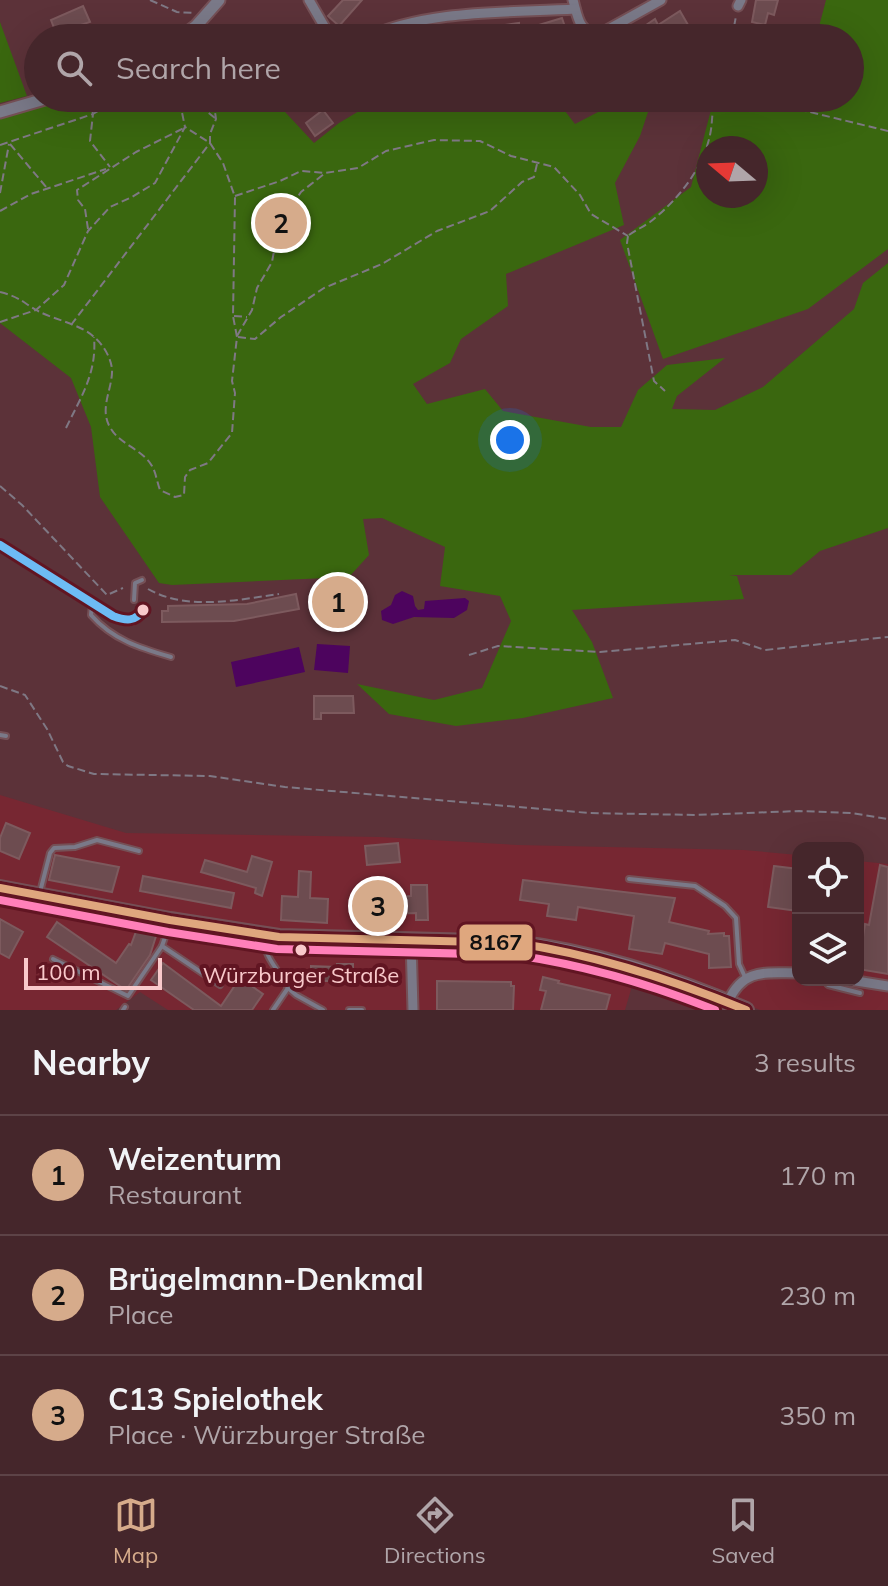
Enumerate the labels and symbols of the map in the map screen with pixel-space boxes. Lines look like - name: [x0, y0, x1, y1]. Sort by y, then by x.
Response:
- north arrow: [696, 136, 768, 208]
- pin: 2: [255, 193, 307, 253]
- your location: [490, 420, 530, 460]
- pin: 1: [312, 572, 364, 632]
- unlabelled marker: [135, 602, 151, 618]
- pin: 3: [352, 876, 404, 936]
- line badge: 8167: [458, 923, 534, 962]
- text: 8167: [470, 928, 522, 956]
- marker: Würzburger Straße: [293, 942, 309, 958]
- scale bar: [24, 954, 162, 990]
- place label: Würzburger Straße: [203, 961, 399, 989]

